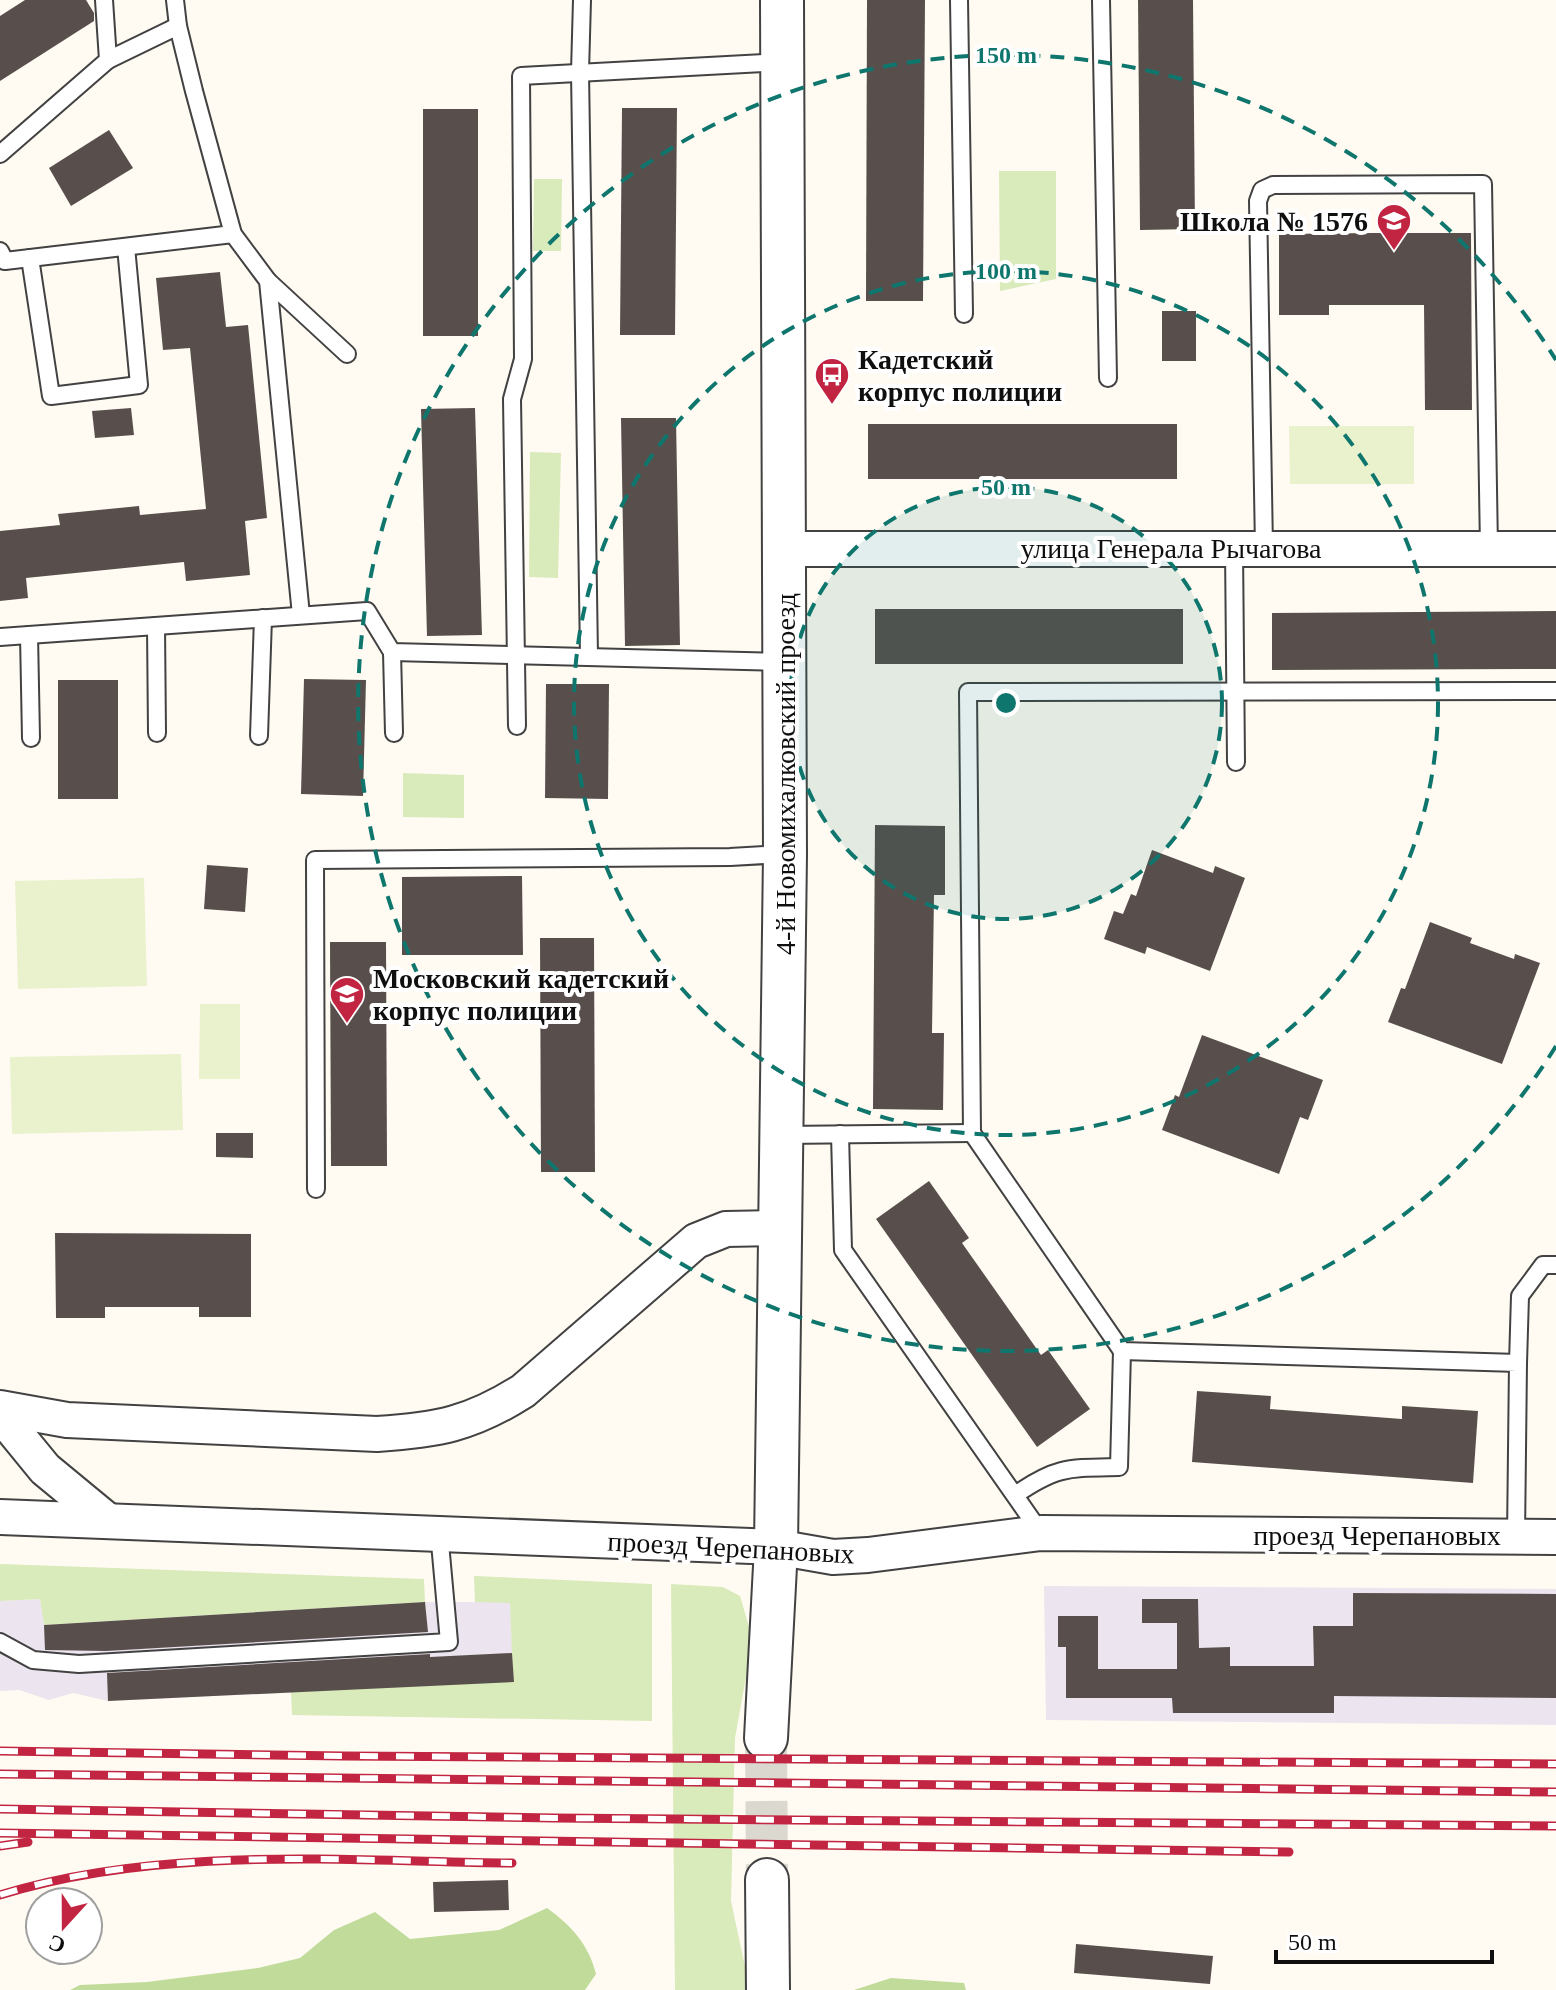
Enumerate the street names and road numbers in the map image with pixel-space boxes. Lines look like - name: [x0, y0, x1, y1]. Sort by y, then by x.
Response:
- street label: улица Генерала Рычагова: [1020, 533, 1322, 564]
- street label: 4-й Новомихалковский проезд: [770, 593, 801, 955]
- street label: проезд Черепановых: [1253, 1520, 1501, 1551]
- street label: проезд Черепановых: [607, 1526, 855, 1569]

